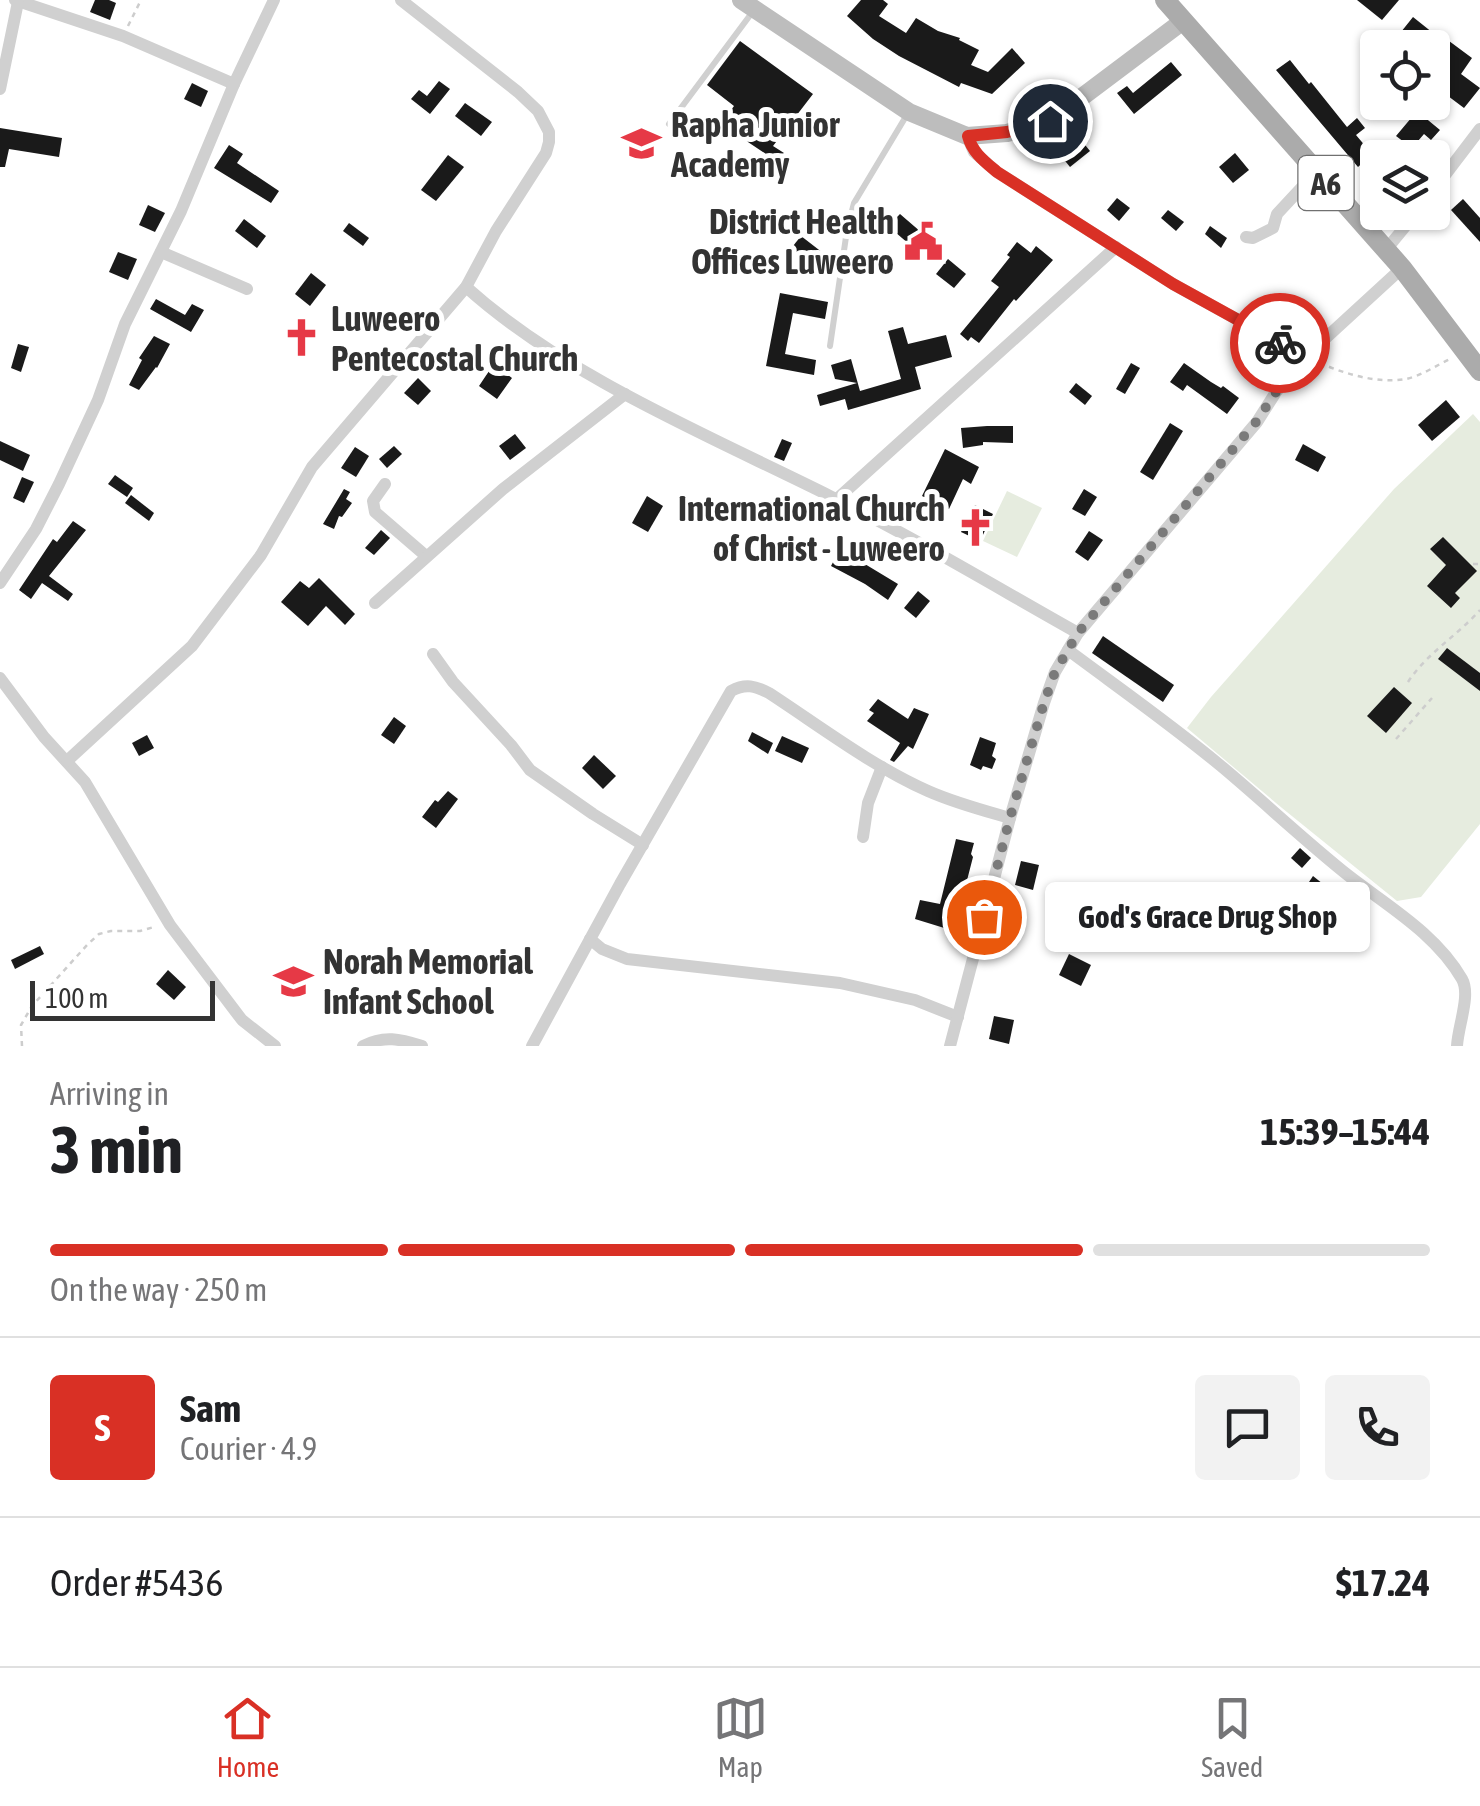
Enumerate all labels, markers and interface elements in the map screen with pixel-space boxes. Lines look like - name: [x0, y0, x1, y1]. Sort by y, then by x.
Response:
- map controls: [1360, 30, 1450, 230]
- button: locate: [1360, 30, 1450, 120]
- pin: [1008, 79, 1093, 164]
- icon: home: [1023, 94, 1078, 149]
- place label: Rapha Junior Academy: [670, 104, 840, 184]
- school or university icon: Rapha Junior Academy: [620, 123, 662, 165]
- button: layers: [1360, 140, 1450, 230]
- road number: A6: [1298, 156, 1354, 210]
- place label: District Health Offices Luweero: [691, 201, 894, 281]
- public building icon: District Health Offices Luweero: [903, 220, 945, 262]
- courier: [1230, 293, 1330, 393]
- place label: Luweero Pentecostal Church: [331, 298, 578, 378]
- icon: bike: [1253, 316, 1308, 371]
- church icon: Luweero Pentecostal Church: [280, 317, 322, 359]
- place label: International Church of Christ - Luweero: [678, 488, 945, 568]
- church icon: International Church of Christ - Luweero: [954, 507, 996, 549]
- pin: [942, 875, 1027, 960]
- callout: God's Grace Drug Shop: [1044, 882, 1369, 952]
- icon: bag: [957, 890, 1012, 945]
- text: God's Grace Drug Shop: [1078, 898, 1337, 935]
- place label: Norah Memorial Infant School: [323, 941, 533, 1021]
- school or university icon: Norah Memorial Infant School: [272, 960, 314, 1002]
- scale bar: [30, 976, 215, 1020]
- text: 100 m: [45, 982, 108, 1014]
- text: Arriving in: [50, 1075, 169, 1112]
- text: 15:39–15:44: [1260, 1110, 1430, 1153]
- text: 3 min: [50, 1112, 183, 1187]
- text: On the way · 250 m: [50, 1271, 267, 1308]
- button: chat: [1195, 1375, 1300, 1480]
- button: phone: [1325, 1375, 1430, 1480]
- text: Sam: [180, 1387, 241, 1430]
- text: S: [95, 1406, 110, 1449]
- text: Courier · 4.9: [180, 1430, 317, 1467]
- text: Order #5436: [50, 1561, 223, 1604]
- text: $17.24: [1336, 1561, 1430, 1604]
- tab: Home: [217, 1691, 279, 1783]
- tab: Map: [713, 1691, 768, 1783]
- tab: Saved: [1201, 1691, 1263, 1783]

